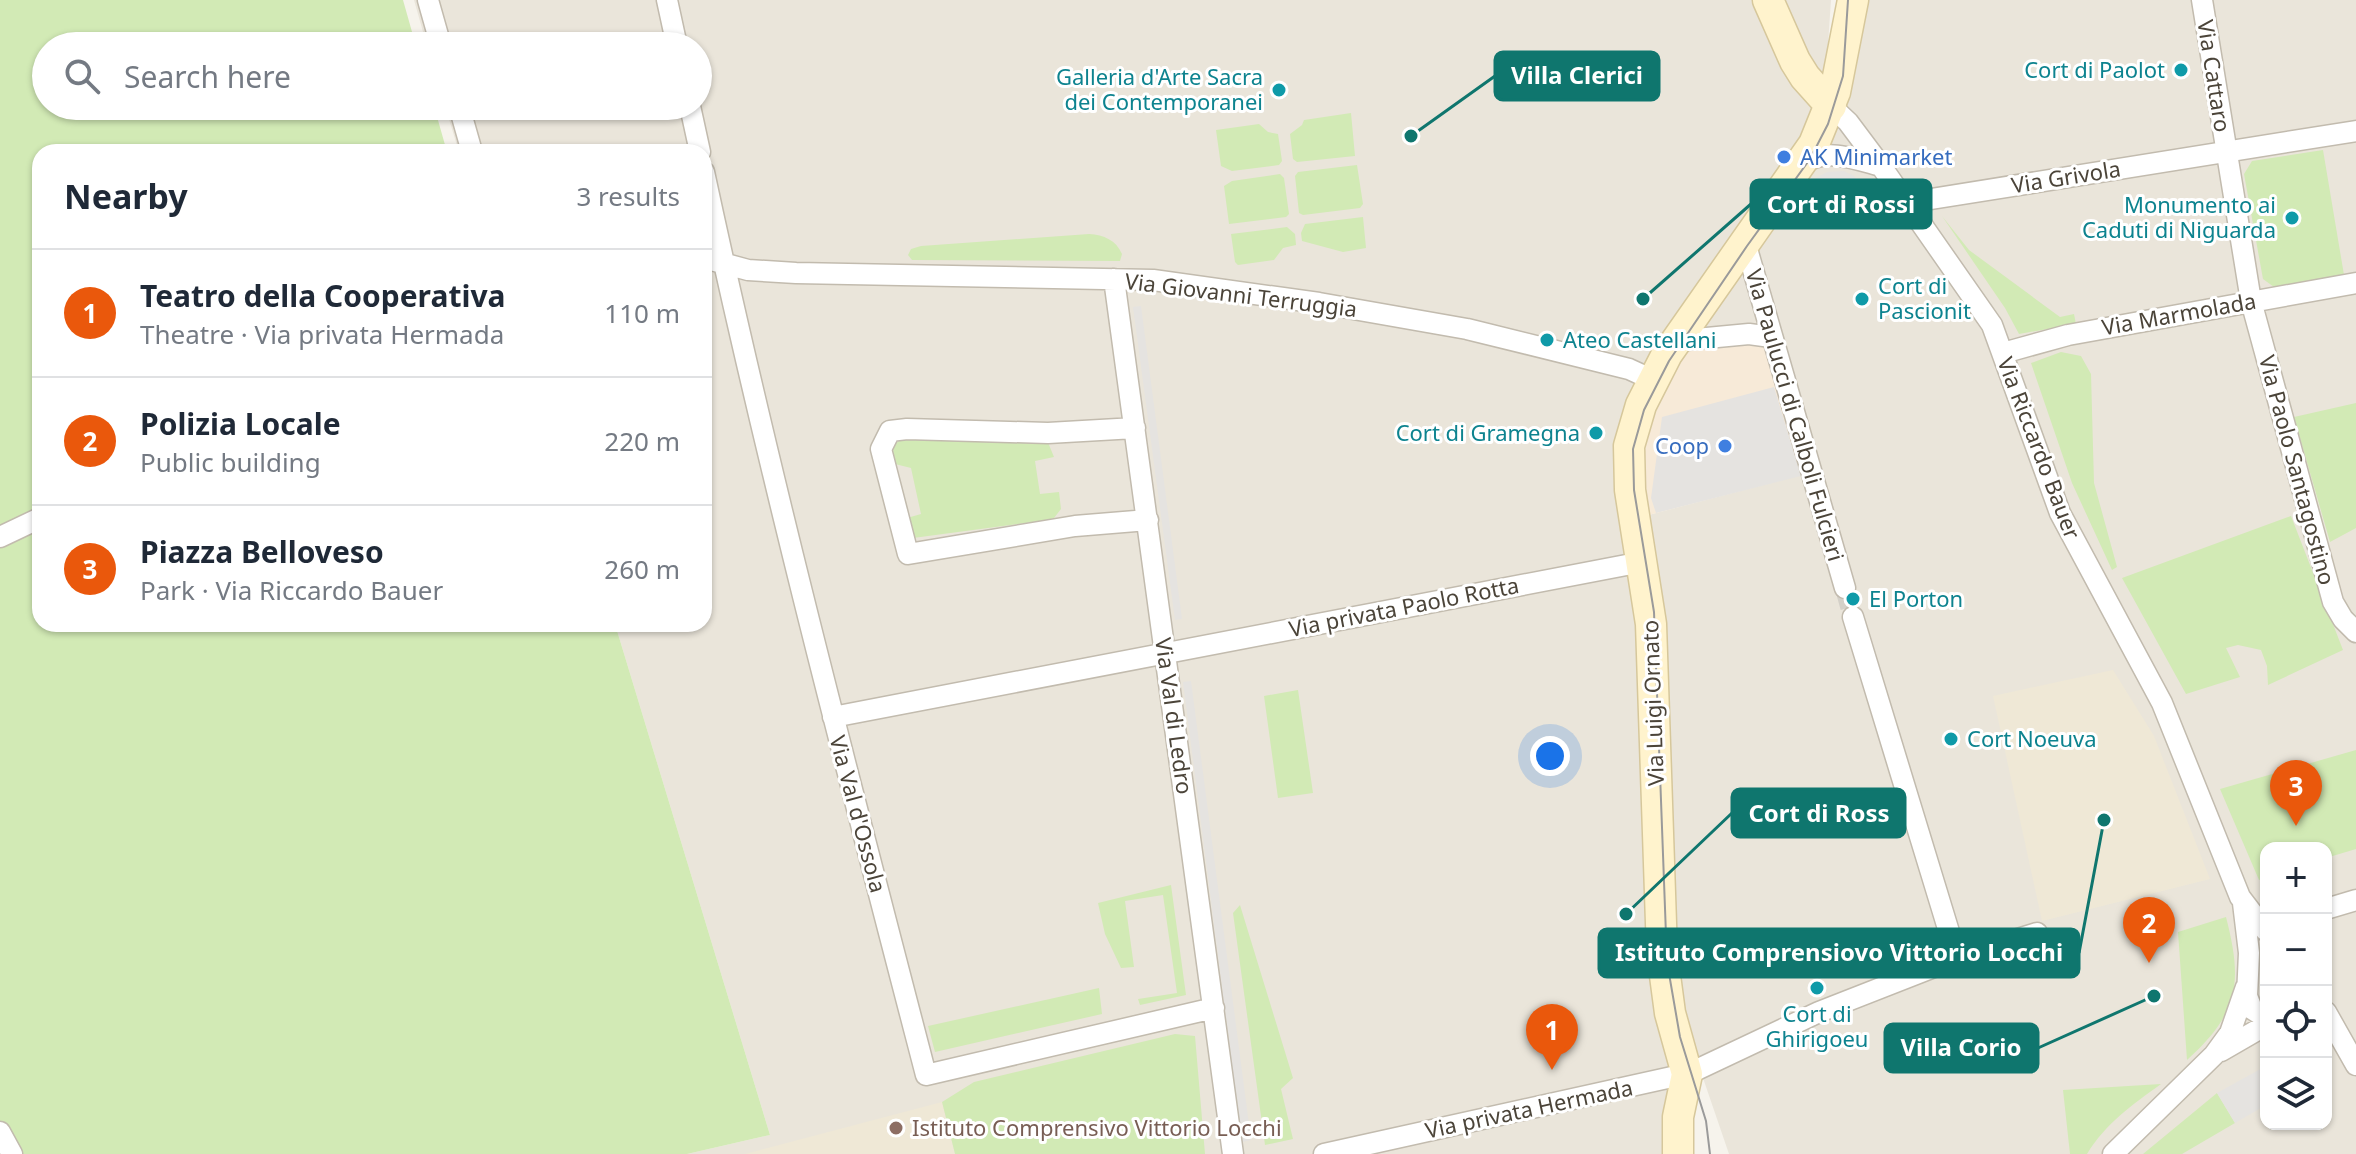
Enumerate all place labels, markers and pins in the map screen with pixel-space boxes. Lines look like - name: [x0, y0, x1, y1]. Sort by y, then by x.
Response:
- callout: Villa Clerici: [1495, 52, 1659, 100]
- place label: Cort di Paolot: [2024, 54, 2165, 84]
- place label: Galleria d'Arte Sacra dei Contemporanei: [1056, 61, 1263, 116]
- marker: Cort di Paolot: [2172, 61, 2190, 79]
- marker: Galleria d'Arte Sacra dei Contemporanei: [1270, 81, 1288, 99]
- place label: AK Minimarket: [1800, 141, 1952, 171]
- marker: AK Minimarket: [1775, 148, 1793, 166]
- callout: Cort di Rossi: [1751, 180, 1931, 228]
- place label: Monumento ai Caduti di Niguarda: [2082, 189, 2276, 244]
- marker: Monumento ai Caduti di Niguarda: [2283, 209, 2301, 227]
- place label: Cort di Pascionit: [1878, 270, 1971, 325]
- marker: Cort di Pascionit: [1853, 290, 1871, 308]
- place label: Ateo Castellani: [1563, 324, 1717, 354]
- marker: Ateo Castellani: [1538, 331, 1556, 349]
- place label: Cort di Gramegna: [1396, 417, 1580, 447]
- marker: Cort di Gramegna: [1587, 424, 1605, 442]
- place label: Coop: [1655, 430, 1709, 460]
- marker: Coop: [1716, 437, 1734, 455]
- place label: El Porton: [1869, 583, 1963, 613]
- marker: El Porton: [1844, 590, 1862, 608]
- place label: Cort Noeuva: [1967, 723, 2097, 753]
- marker: Cort Noeuva: [1942, 730, 1960, 748]
- pin: 3: [2270, 760, 2322, 826]
- callout: Cort di Ross: [1732, 789, 1905, 837]
- pin: 2: [2123, 897, 2175, 963]
- callout: Istituto Comprensiovo Vittorio Locchi: [1599, 929, 2079, 977]
- marker: Cort di Ghirigoeu: [1808, 979, 1826, 997]
- place label: Cort di Ghirigoeu: [1766, 998, 1868, 1053]
- pin: 1: [1526, 1004, 1578, 1070]
- callout: Villa Corio: [1885, 1024, 2038, 1072]
- place label: Istituto Comprensivo Vittorio Locchi: [912, 1112, 1282, 1142]
- marker: Istituto Comprensivo Vittorio Locchi: [887, 1119, 905, 1137]

